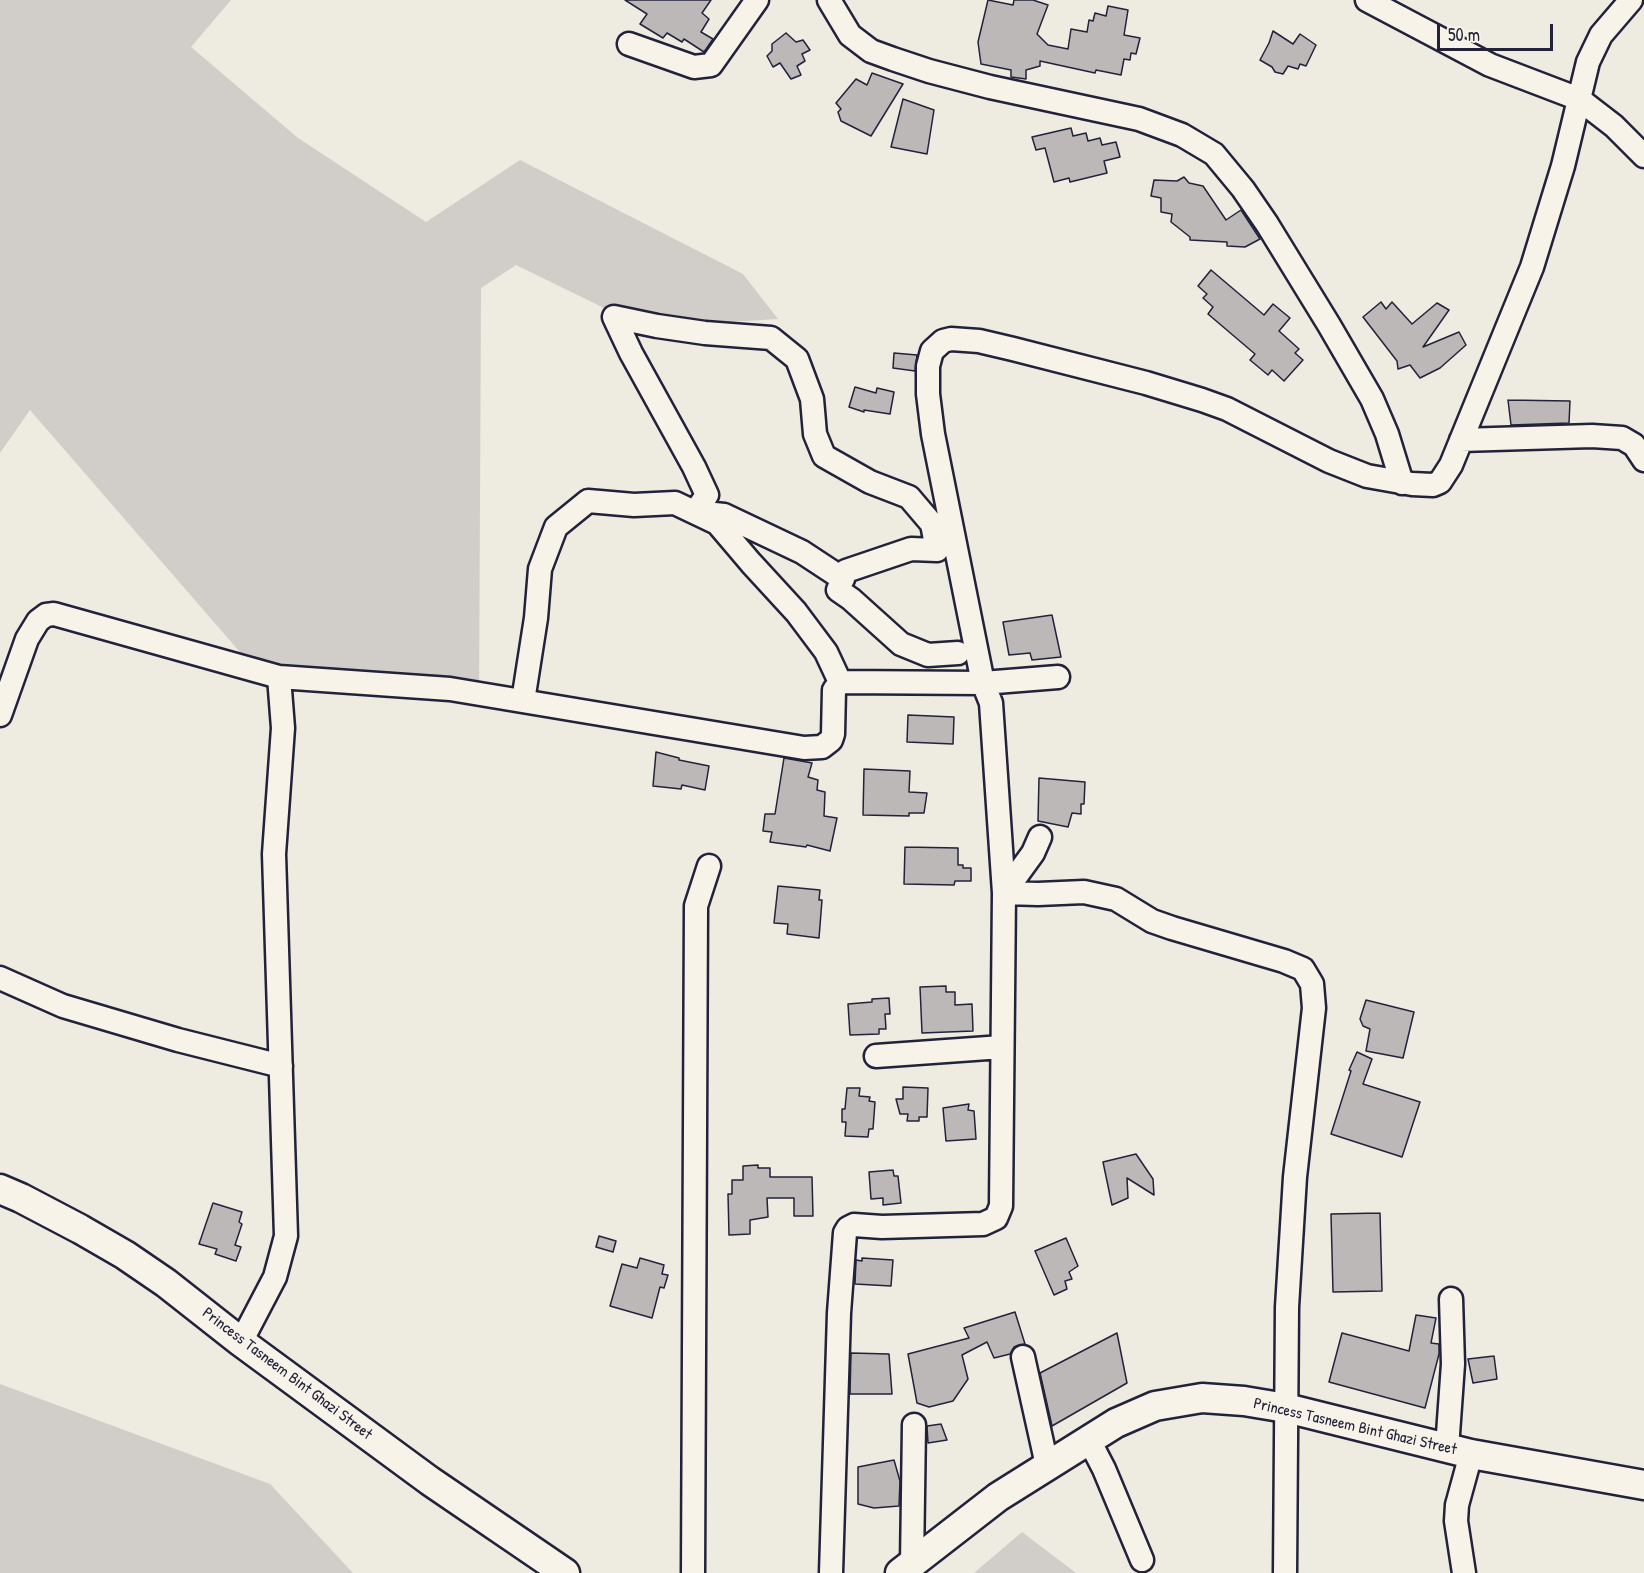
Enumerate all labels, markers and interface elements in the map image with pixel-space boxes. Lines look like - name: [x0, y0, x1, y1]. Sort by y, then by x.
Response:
- scale bar: [1440, 12, 1556, 50]
- text: 50 m: [1448, 22, 1480, 47]
- street label: Princess Tasneem Bint Ghazi Street: [198, 1304, 376, 1444]
- street label: Princess Tasneem Bint Ghazi Street: [1252, 1394, 1458, 1460]

